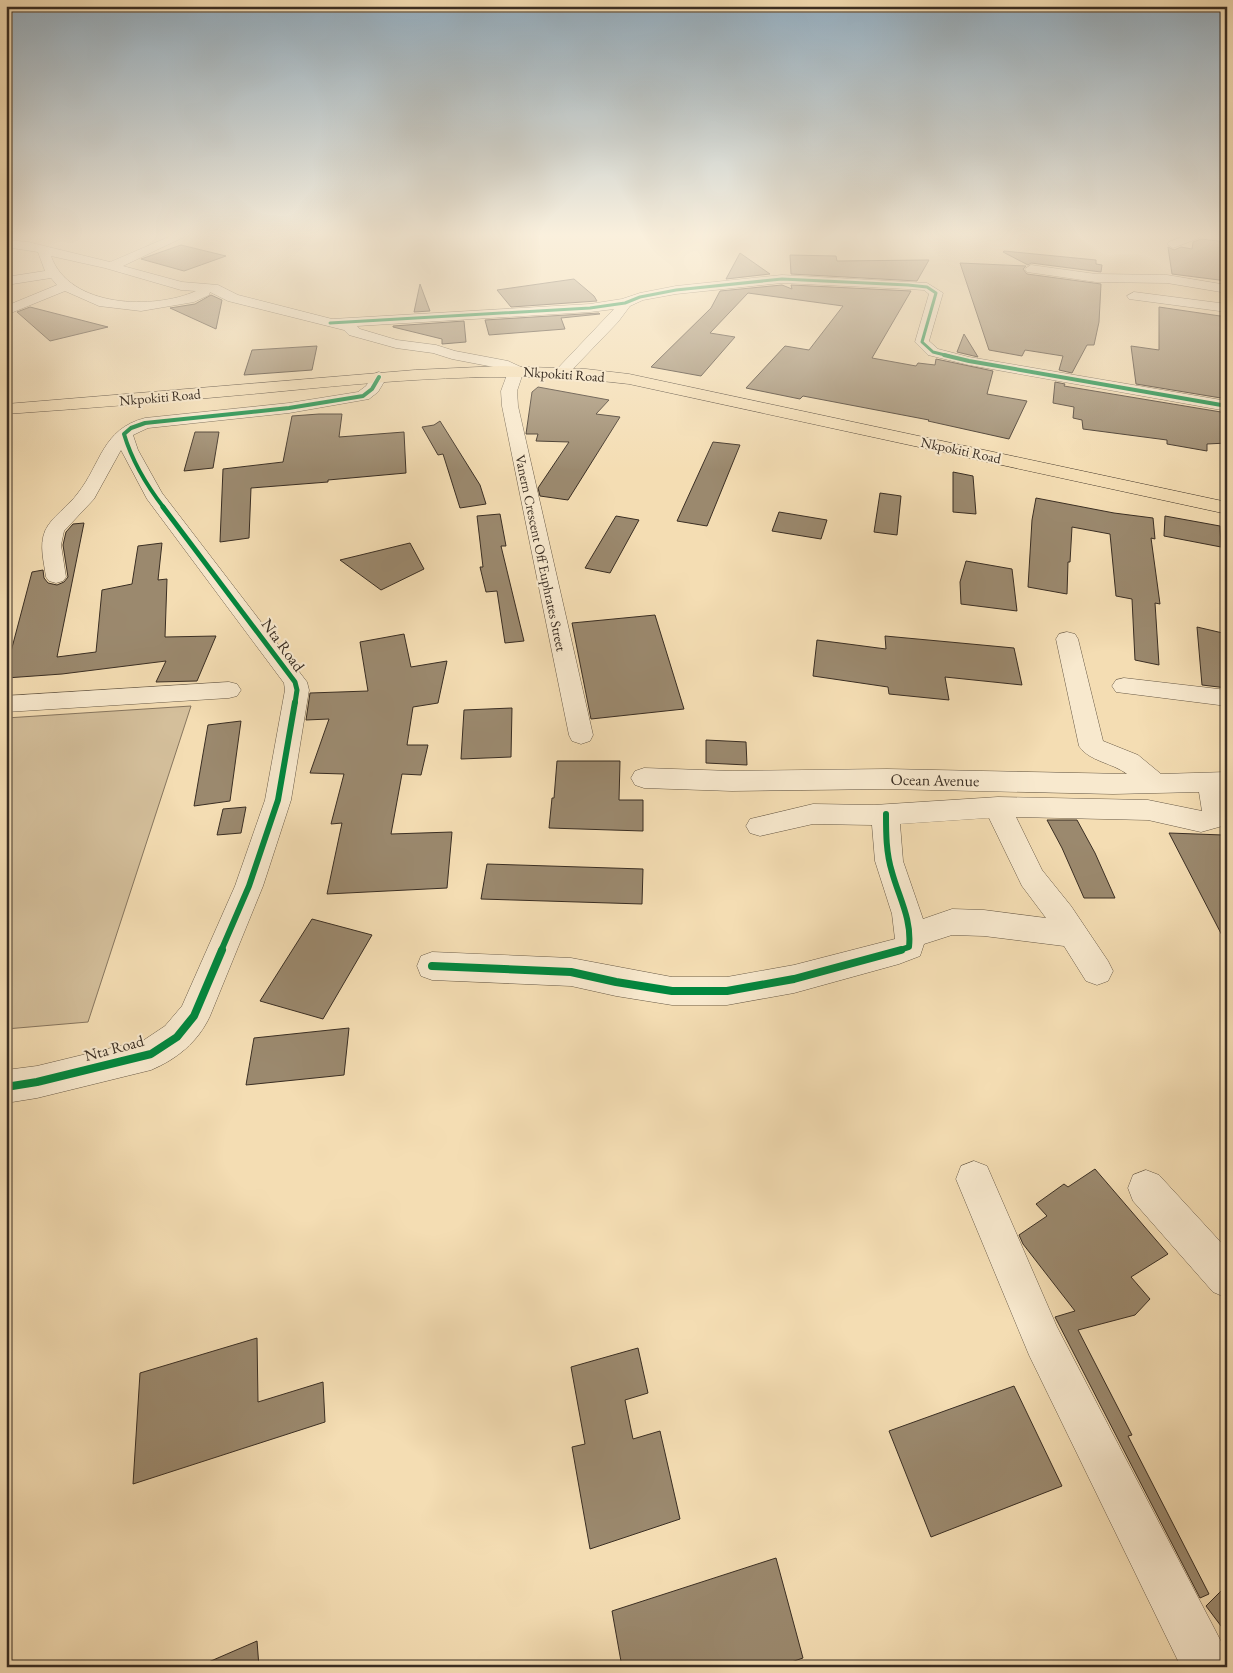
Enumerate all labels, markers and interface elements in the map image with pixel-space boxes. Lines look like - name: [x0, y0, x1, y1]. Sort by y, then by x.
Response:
- street label: Nkpokiti Road: [523, 362, 606, 386]
- street label: Nkpokiti Road: [119, 384, 202, 410]
- street label: Nkpokiti Road: [919, 433, 1004, 467]
- street label: Vanern Crescent Off Euphrates Street: [511, 453, 571, 654]
- street label: Nta Road: [257, 614, 310, 676]
- street label: Ocean Avenue: [891, 769, 979, 791]
- street label: Nta Road: [82, 1030, 147, 1066]

